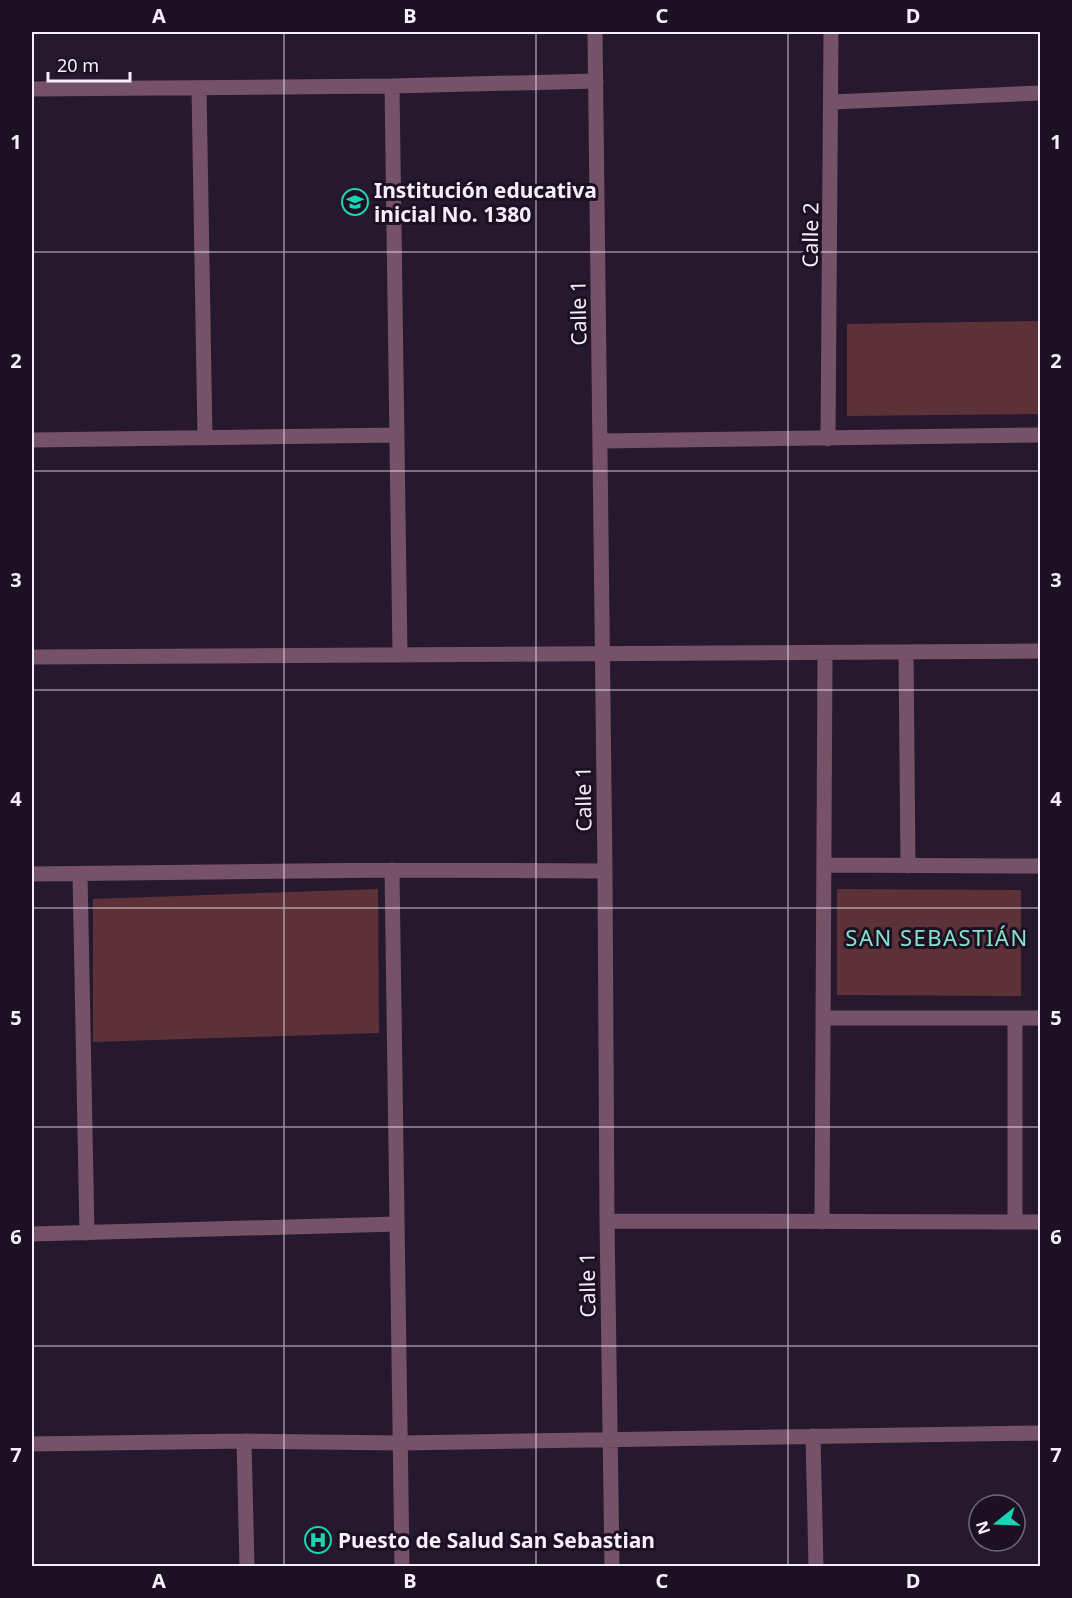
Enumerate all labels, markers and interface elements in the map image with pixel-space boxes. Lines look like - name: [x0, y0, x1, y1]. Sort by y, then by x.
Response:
- text: A: [152, 2, 166, 29]
- text: B: [403, 2, 417, 29]
- text: C: [656, 2, 669, 29]
- text: D: [906, 2, 920, 29]
- scale bar: [48, 45, 130, 83]
- text: 20 m: [57, 53, 99, 77]
- text: 1: [10, 128, 22, 155]
- text: 1: [1050, 128, 1062, 155]
- place label: Institución educativa inicial No. 1380: [374, 176, 597, 228]
- school or university icon: Institución educativa inicial No. 1380: [340, 187, 370, 217]
- street label: Calle 2: [795, 202, 825, 268]
- street label: Calle 1: [563, 280, 593, 346]
- text: 2: [10, 347, 22, 374]
- text: 2: [1050, 347, 1062, 374]
- text: 3: [10, 566, 22, 593]
- text: 3: [1050, 566, 1062, 593]
- street label: Calle 1: [568, 766, 598, 832]
- text: 4: [10, 785, 22, 812]
- text: 4: [1050, 785, 1062, 812]
- district label: SAN SEBASTIÁN: [845, 922, 1029, 952]
- text: 5: [10, 1004, 22, 1031]
- text: 5: [1050, 1004, 1062, 1031]
- text: 6: [10, 1223, 22, 1250]
- text: 6: [1050, 1223, 1062, 1250]
- street label: Calle 1: [572, 1252, 602, 1318]
- text: 7: [10, 1441, 22, 1468]
- text: 7: [1050, 1441, 1062, 1468]
- north arrow: [967, 1493, 1027, 1553]
- text: N: [970, 1518, 995, 1537]
- hospital icon: Puesto de Salud San Sebastian: [303, 1525, 333, 1555]
- place label: Puesto de Salud San Sebastian: [338, 1526, 655, 1554]
- text: A: [152, 1567, 166, 1594]
- text: B: [403, 1567, 417, 1594]
- text: C: [656, 1567, 669, 1594]
- text: D: [906, 1567, 920, 1594]

